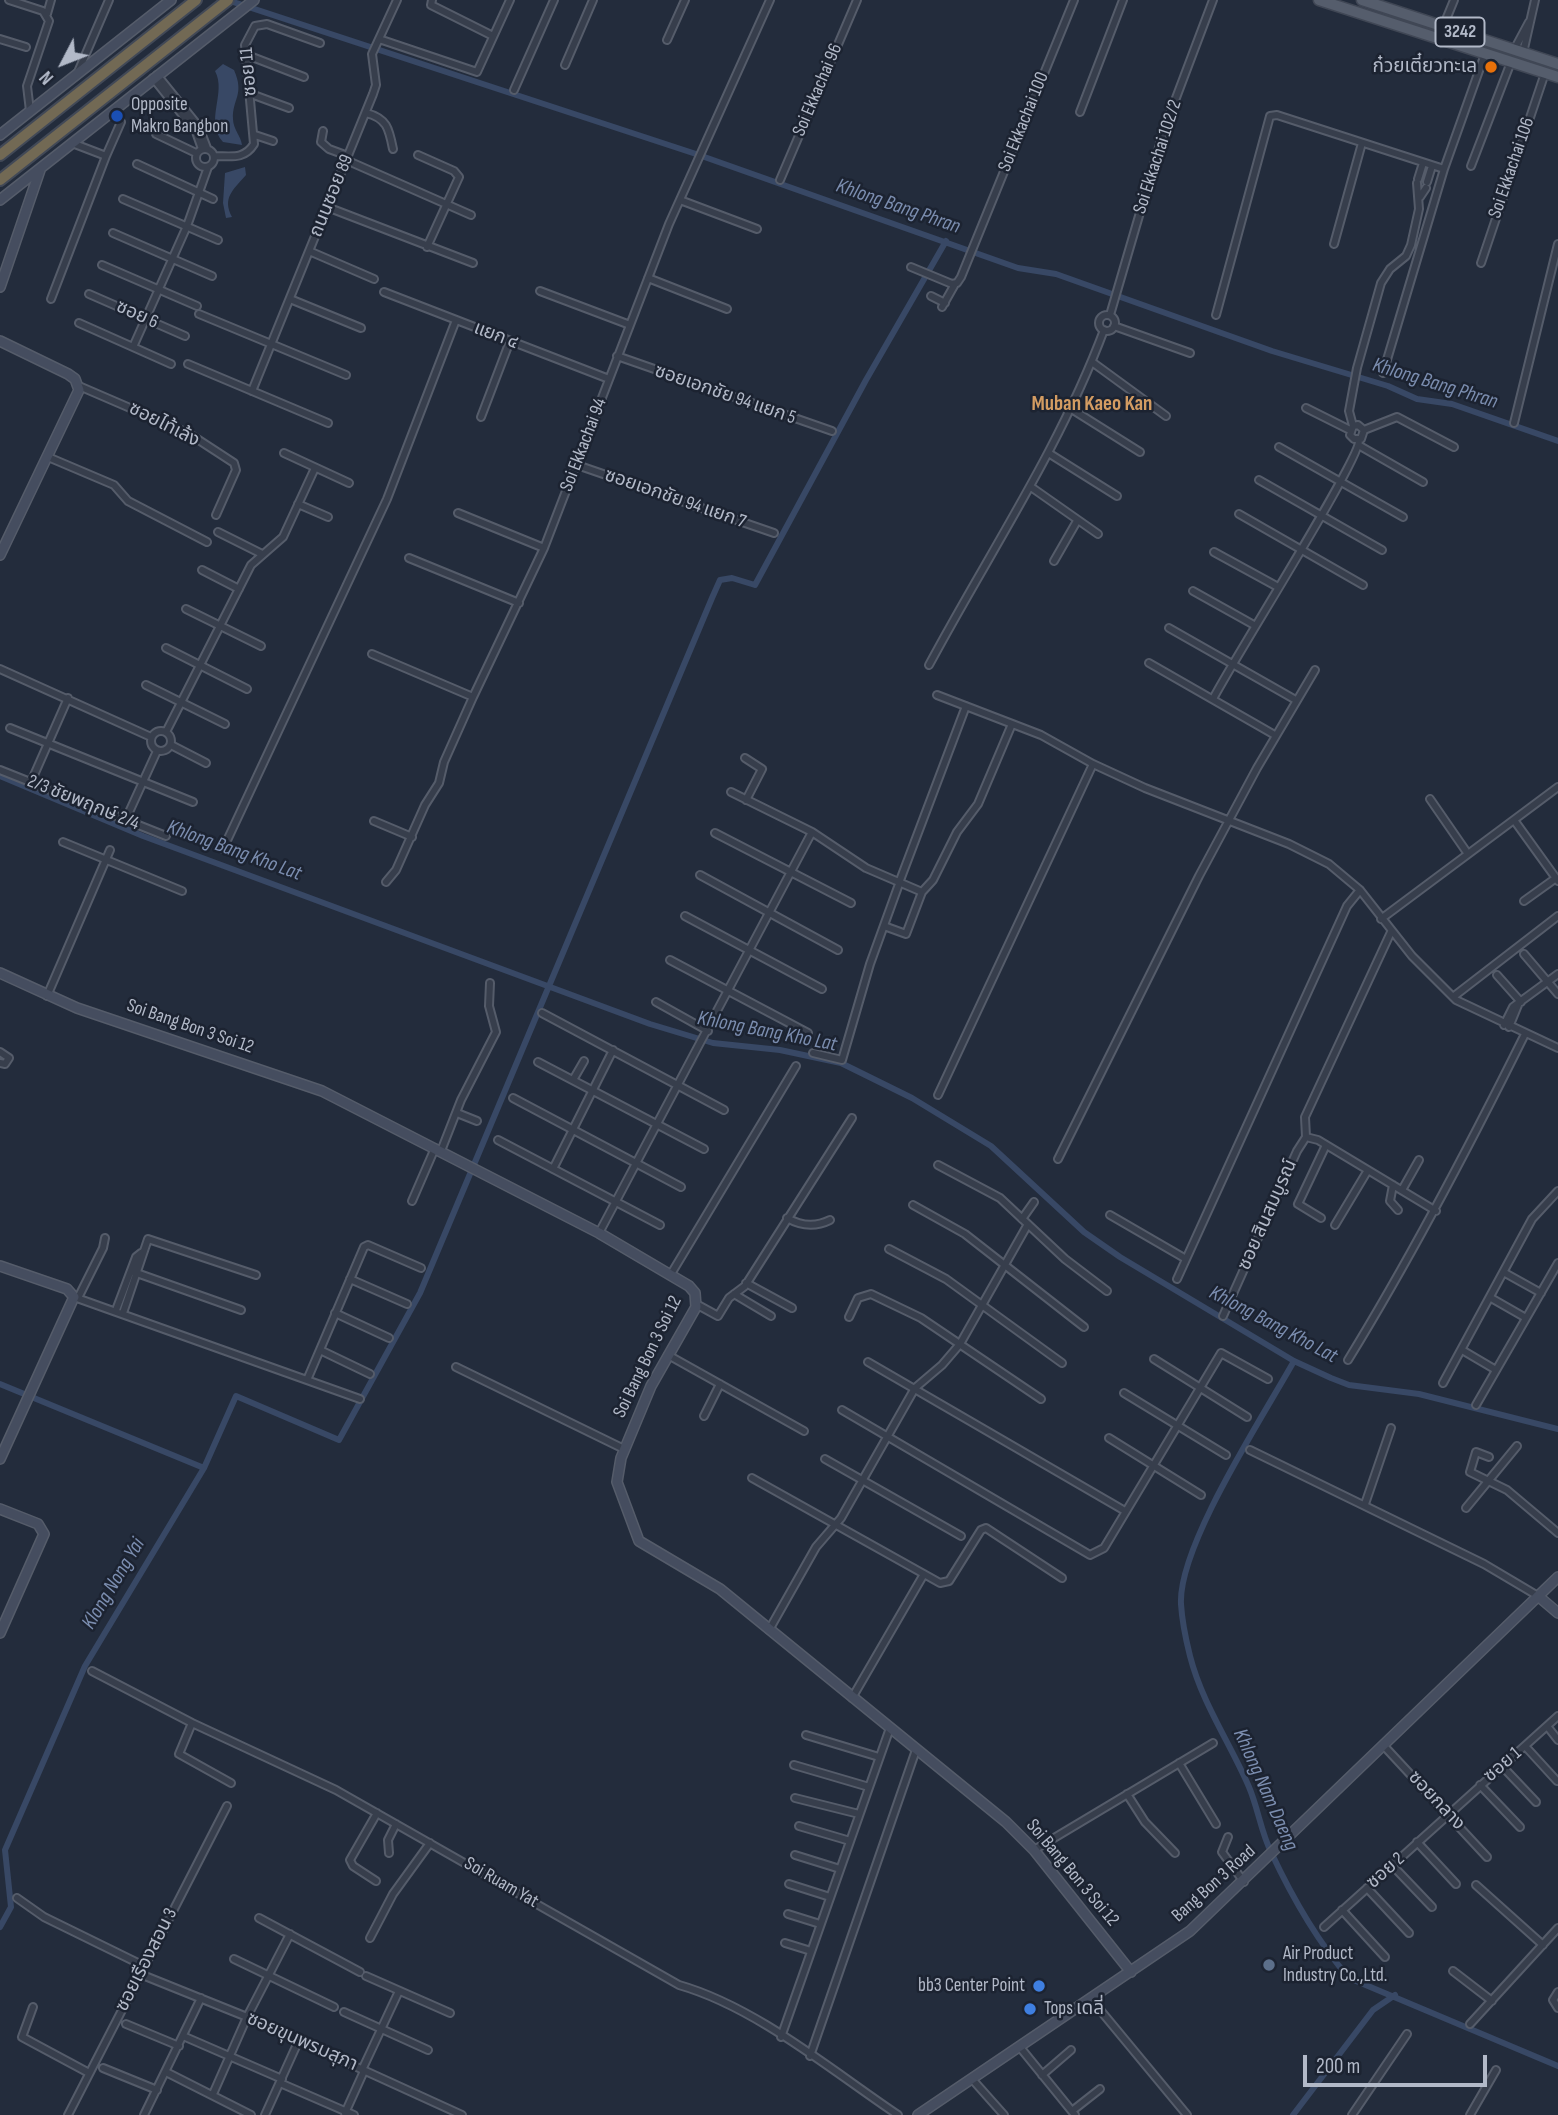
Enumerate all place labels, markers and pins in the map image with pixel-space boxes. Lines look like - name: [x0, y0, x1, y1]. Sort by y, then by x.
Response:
- place label: ก๋วยเตี๋ยวทะเล: [1373, 56, 1477, 78]
- marker: ก๋วยเตี๋ยวทะเล: [1483, 59, 1499, 75]
- place label: Opposite Makro Bangbon: [131, 94, 228, 138]
- marker: Opposite Makro Bangbon: [109, 108, 125, 124]
- place label: Air Product Industry Co.,Ltd.: [1283, 1943, 1387, 1987]
- marker: Air Product Industry Co.,Ltd.: [1261, 1957, 1277, 1973]
- place label: bb3 Center Point: [918, 1975, 1025, 1997]
- marker: bb3 Center Point: [1031, 1978, 1047, 1994]
- place label: Tops เดลี่: [1044, 1998, 1104, 2020]
- marker: Tops เดลี่: [1022, 2001, 1038, 2017]

